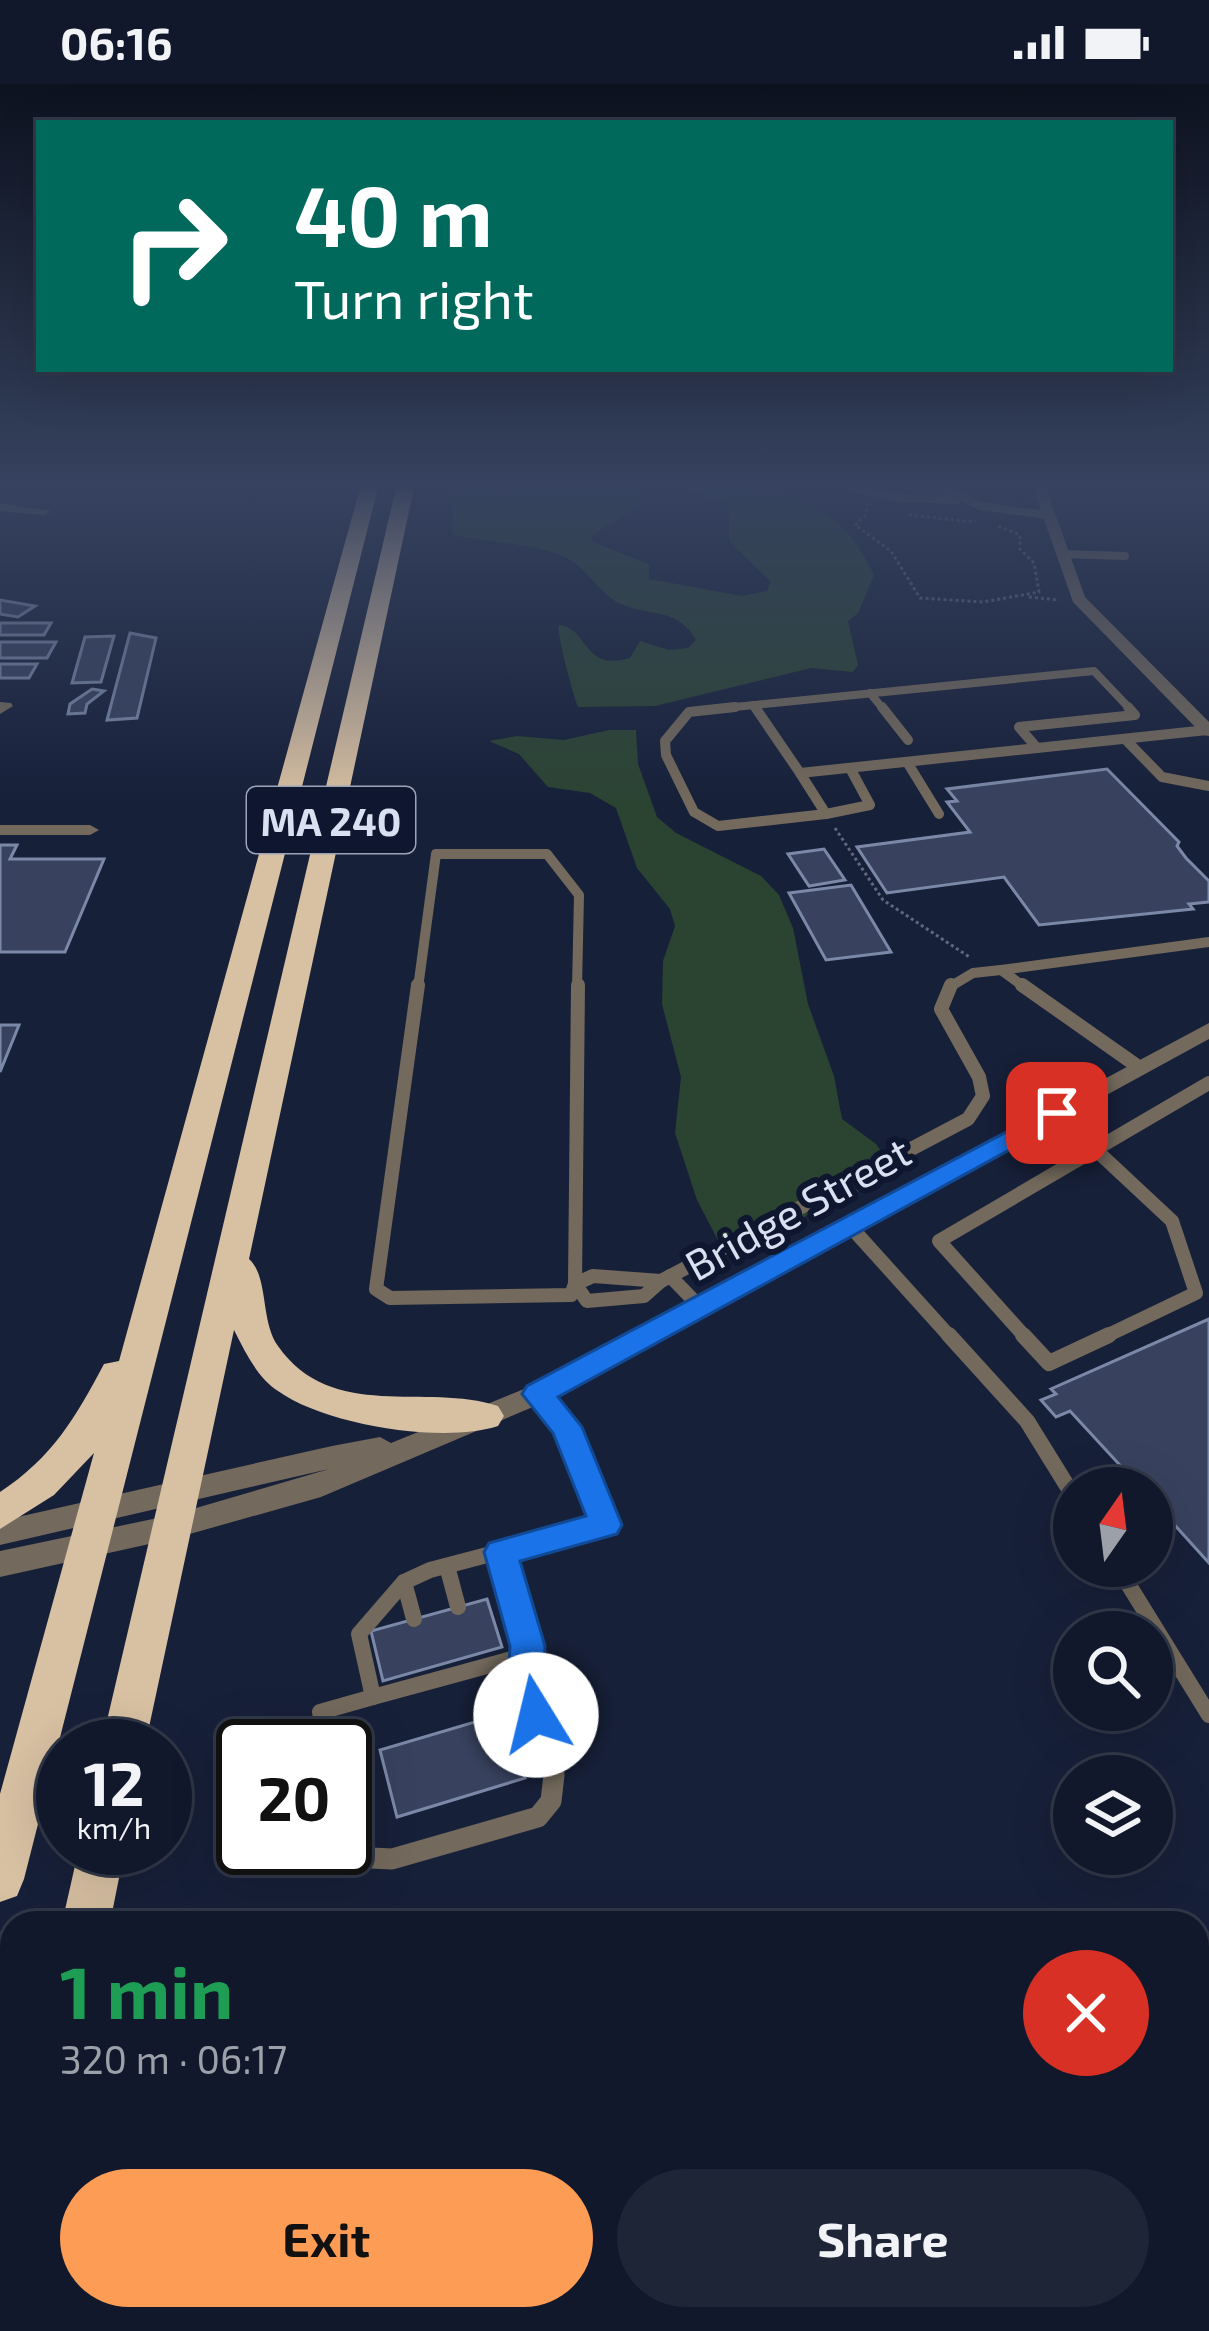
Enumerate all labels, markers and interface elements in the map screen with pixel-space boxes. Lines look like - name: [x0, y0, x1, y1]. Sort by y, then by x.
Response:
- text: 06:16: [60, 15, 173, 69]
- text: 40 m: [294, 163, 493, 264]
- icon: right: [96, 168, 252, 324]
- text: Turn right: [294, 265, 534, 330]
- road number: MA 240: [247, 787, 415, 853]
- pin: [1006, 1062, 1108, 1164]
- icon: arrive: [1024, 1080, 1090, 1146]
- street label: Bridge Street: [676, 1125, 918, 1289]
- north arrow: [1053, 1467, 1173, 1587]
- map controls: [1053, 1467, 1173, 1875]
- button: search: [1053, 1611, 1173, 1731]
- position arrow: [473, 1652, 599, 1778]
- speed limit sign: 20: [216, 1719, 372, 1875]
- text: 12: [84, 1746, 144, 1818]
- button: layers: [1053, 1755, 1173, 1875]
- text: km/h: [77, 1809, 151, 1845]
- text: 1 min: [60, 1947, 233, 2033]
- button: close: [1023, 1950, 1149, 2076]
- text: 320 m · 06:17: [60, 2035, 287, 2082]
- button: Exit: [60, 2169, 593, 2307]
- button: Share: [617, 2169, 1149, 2307]

